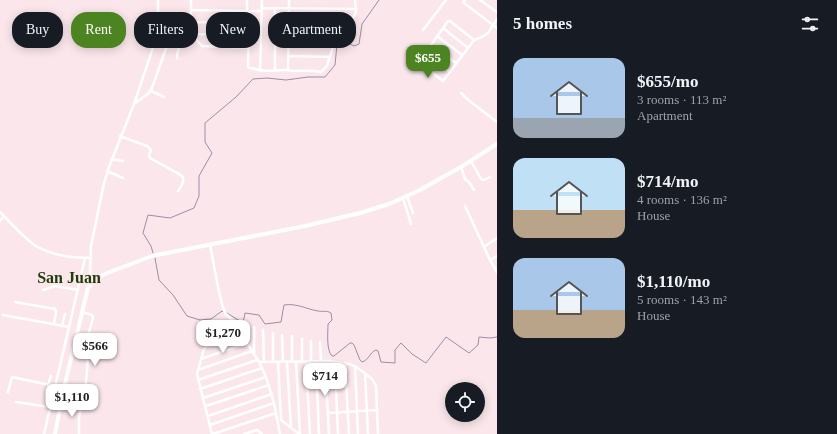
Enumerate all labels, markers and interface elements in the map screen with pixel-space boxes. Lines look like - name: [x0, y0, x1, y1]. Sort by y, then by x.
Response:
- chip: Buy: [12, 12, 63, 48]
- chip: Rent: [71, 12, 126, 48]
- chip: Filters: [134, 12, 198, 48]
- chip: New: [206, 12, 260, 48]
- chip: Apartment: [268, 12, 356, 48]
- icon: filters: [799, 13, 821, 35]
- text: 5 homes: [513, 14, 572, 33]
- pin: $655: [404, 45, 452, 79]
- text: $655: [415, 50, 441, 65]
- text: $655/mo: [637, 72, 698, 91]
- icon: home: [545, 74, 593, 122]
- text: 3 rooms · 113 m²: [637, 92, 726, 107]
- text: Apartment: [637, 108, 693, 123]
- text: $714/mo: [637, 172, 698, 191]
- icon: home: [545, 174, 593, 222]
- text: 4 rooms · 136 m²: [637, 192, 727, 207]
- text: House: [637, 208, 670, 223]
- district label: San Juan: [37, 269, 101, 286]
- text: $1,110/mo: [637, 272, 710, 291]
- icon: home: [545, 274, 593, 322]
- text: 5 rooms · 143 m²: [637, 292, 727, 307]
- text: House: [637, 308, 670, 323]
- pin: $1,270: [190, 320, 256, 354]
- text: $1,270: [205, 325, 241, 340]
- pin: $566: [71, 333, 119, 367]
- text: $566: [82, 338, 108, 353]
- pin: $714: [301, 363, 349, 397]
- text: $714: [312, 368, 338, 383]
- map controls: [445, 382, 485, 422]
- button: locate: [445, 382, 485, 422]
- pin: $1,110: [39, 384, 105, 418]
- text: $1,110: [54, 389, 90, 404]

